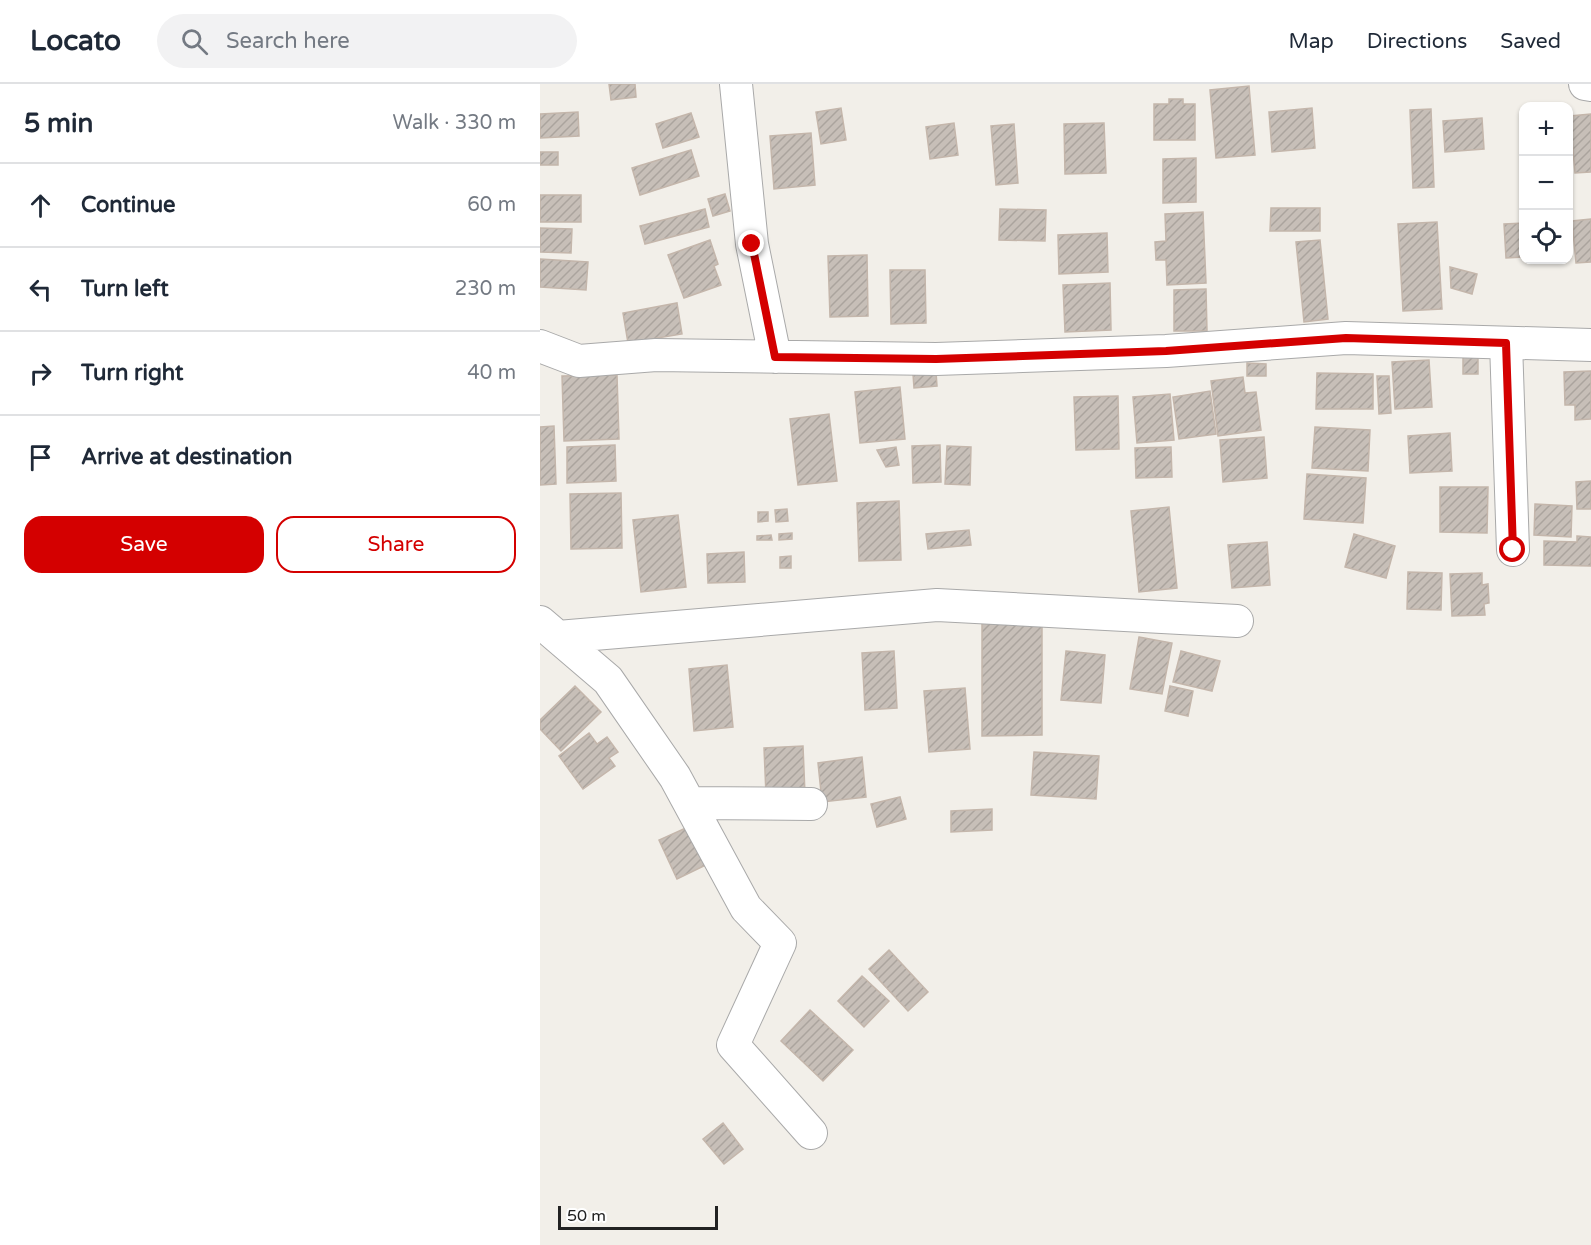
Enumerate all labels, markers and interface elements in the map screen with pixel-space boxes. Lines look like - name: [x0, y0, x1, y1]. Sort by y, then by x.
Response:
- search box: [157, 14, 577, 68]
- text: Locato: [30, 24, 121, 58]
- icon: search: [178, 25, 211, 58]
- text: Search here: [226, 28, 350, 54]
- text: Map: [1288, 29, 1334, 54]
- text: Directions: [1367, 29, 1467, 54]
- text: Saved: [1500, 29, 1561, 54]
- map controls: [1519, 102, 1573, 264]
- button: +: [1519, 102, 1573, 156]
- text: 5 min: [24, 108, 93, 139]
- text: Walk · 330 m: [393, 111, 516, 135]
- button: −: [1519, 156, 1573, 210]
- icon: ahead: [24, 189, 57, 222]
- text: Continue: [81, 192, 176, 218]
- text: 60 m: [467, 193, 516, 217]
- button: locate: [1519, 210, 1573, 264]
- route end: [738, 230, 764, 256]
- icon: left: [24, 273, 57, 306]
- text: Turn left: [81, 276, 169, 302]
- text: 230 m: [455, 277, 516, 301]
- icon: right: [24, 357, 57, 390]
- text: Turn right: [81, 360, 183, 386]
- text: 40 m: [467, 361, 516, 385]
- icon: arrive: [24, 441, 57, 474]
- text: Arrive at destination: [81, 444, 292, 470]
- button: Save: [24, 516, 264, 573]
- button: Share: [276, 516, 516, 573]
- route start: [1499, 536, 1525, 562]
- scale bar: [558, 1203, 718, 1230]
- text: 50 m: [567, 1206, 606, 1226]

